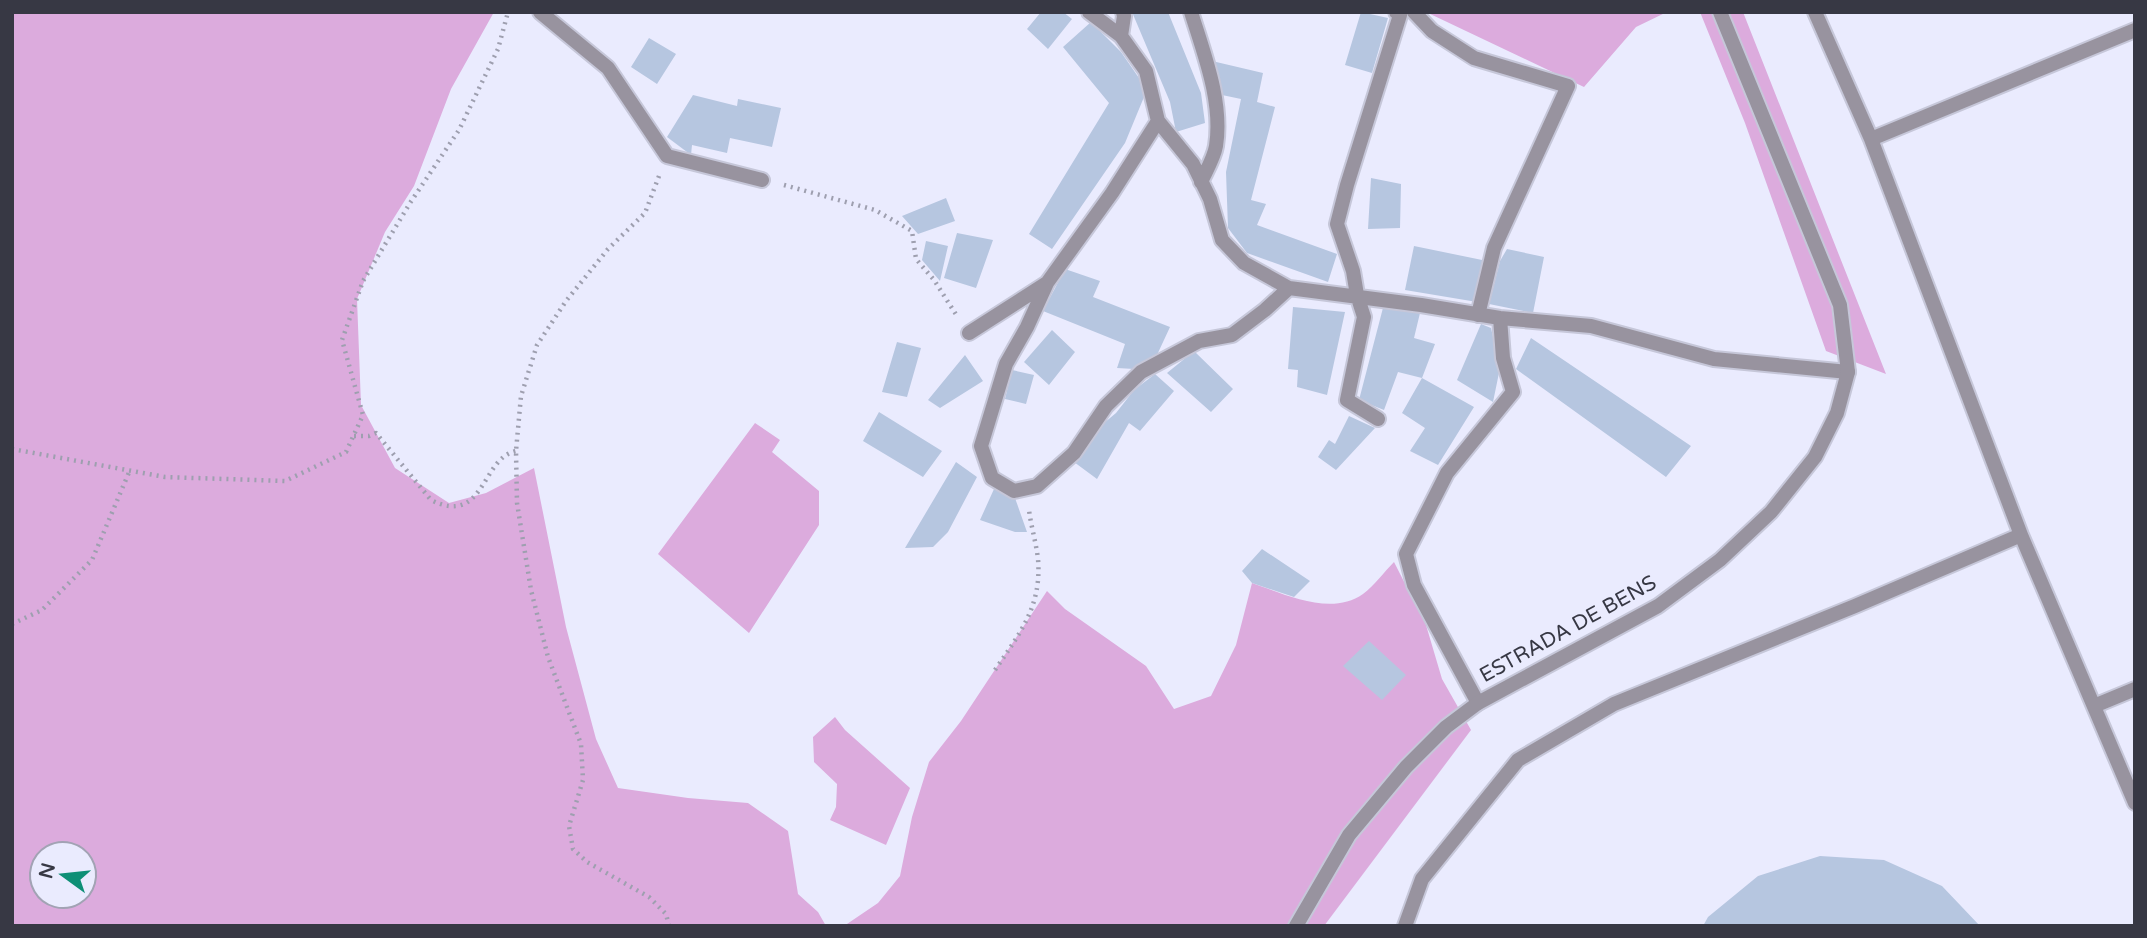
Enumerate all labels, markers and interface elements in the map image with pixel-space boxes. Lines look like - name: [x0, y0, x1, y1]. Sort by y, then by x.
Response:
- street label: ESTRADA DE BENS: [1475, 570, 1661, 688]
- north arrow: [28, 840, 98, 910]
- text: N: [35, 861, 60, 881]

